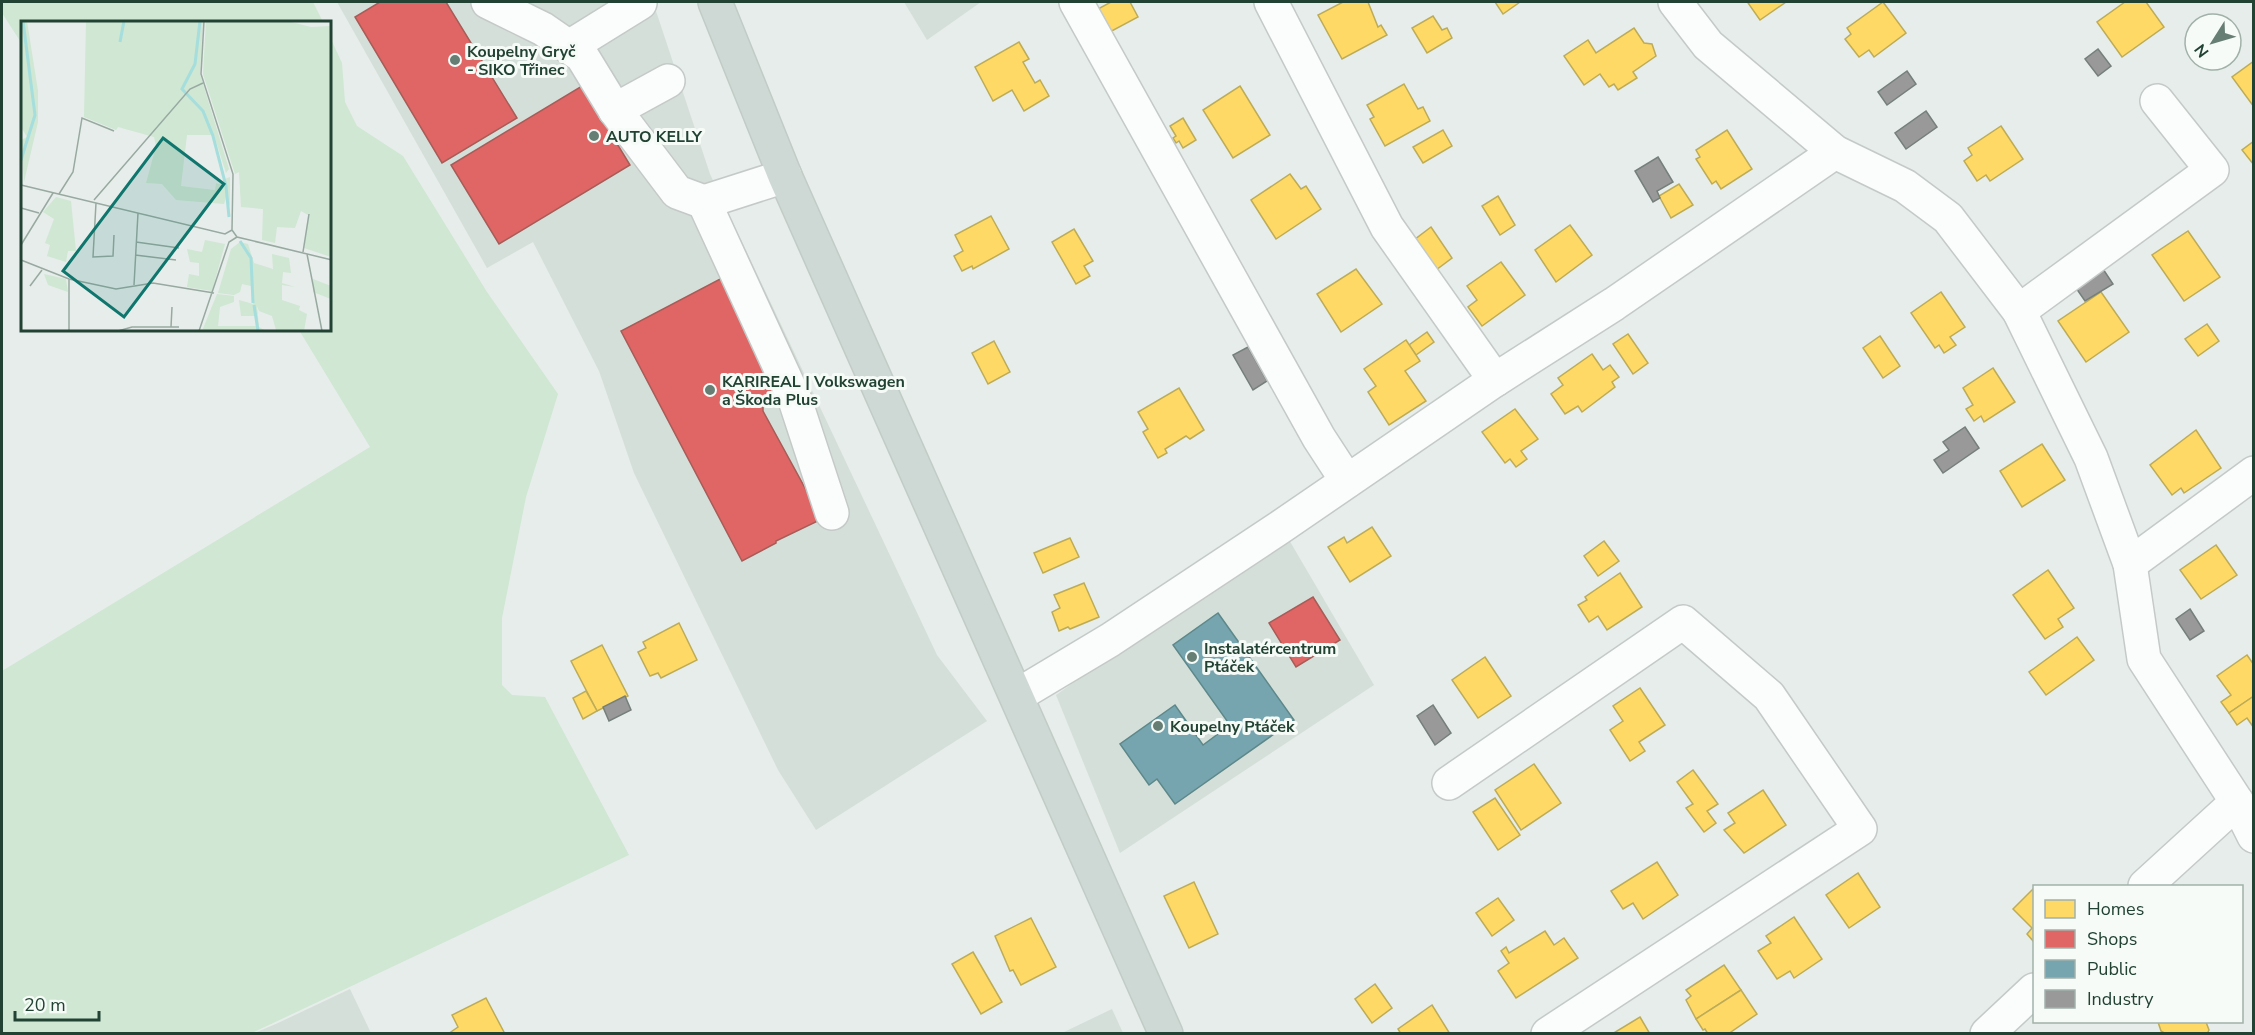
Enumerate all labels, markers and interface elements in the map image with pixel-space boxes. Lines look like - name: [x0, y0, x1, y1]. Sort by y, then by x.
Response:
- north arrow: [2183, 12, 2243, 72]
- inset map: [21, 21, 332, 332]
- text: N: [2189, 39, 2214, 62]
- place label: Koupelny Gryč - SIKO Třinec: [467, 41, 576, 81]
- marker: Koupelny Gryč - SIKO Třinec: [448, 53, 462, 67]
- place label: AUTO KELLY: [606, 126, 703, 148]
- marker: AUTO KELLY: [587, 129, 601, 143]
- place label: KARIREAL | Volkswagen a Škoda Plus: [722, 371, 905, 411]
- marker: KARIREAL | Volkswagen a Škoda Plus: [703, 383, 717, 397]
- place label: Instalatércentrum Ptáček: [1204, 638, 1336, 678]
- marker: Instalatércentrum Ptáček: [1185, 650, 1199, 664]
- place label: Koupelny Ptáček: [1170, 716, 1295, 738]
- marker: Koupelny Ptáček: [1151, 719, 1165, 733]
- legend: [2033, 885, 2243, 1023]
- text: Homes: [2087, 897, 2144, 921]
- text: Shops: [2087, 927, 2137, 951]
- text: Public: [2087, 957, 2137, 981]
- scale bar: [15, 984, 99, 1022]
- text: Industry: [2087, 987, 2154, 1011]
- text: 20 m: [24, 993, 66, 1017]

